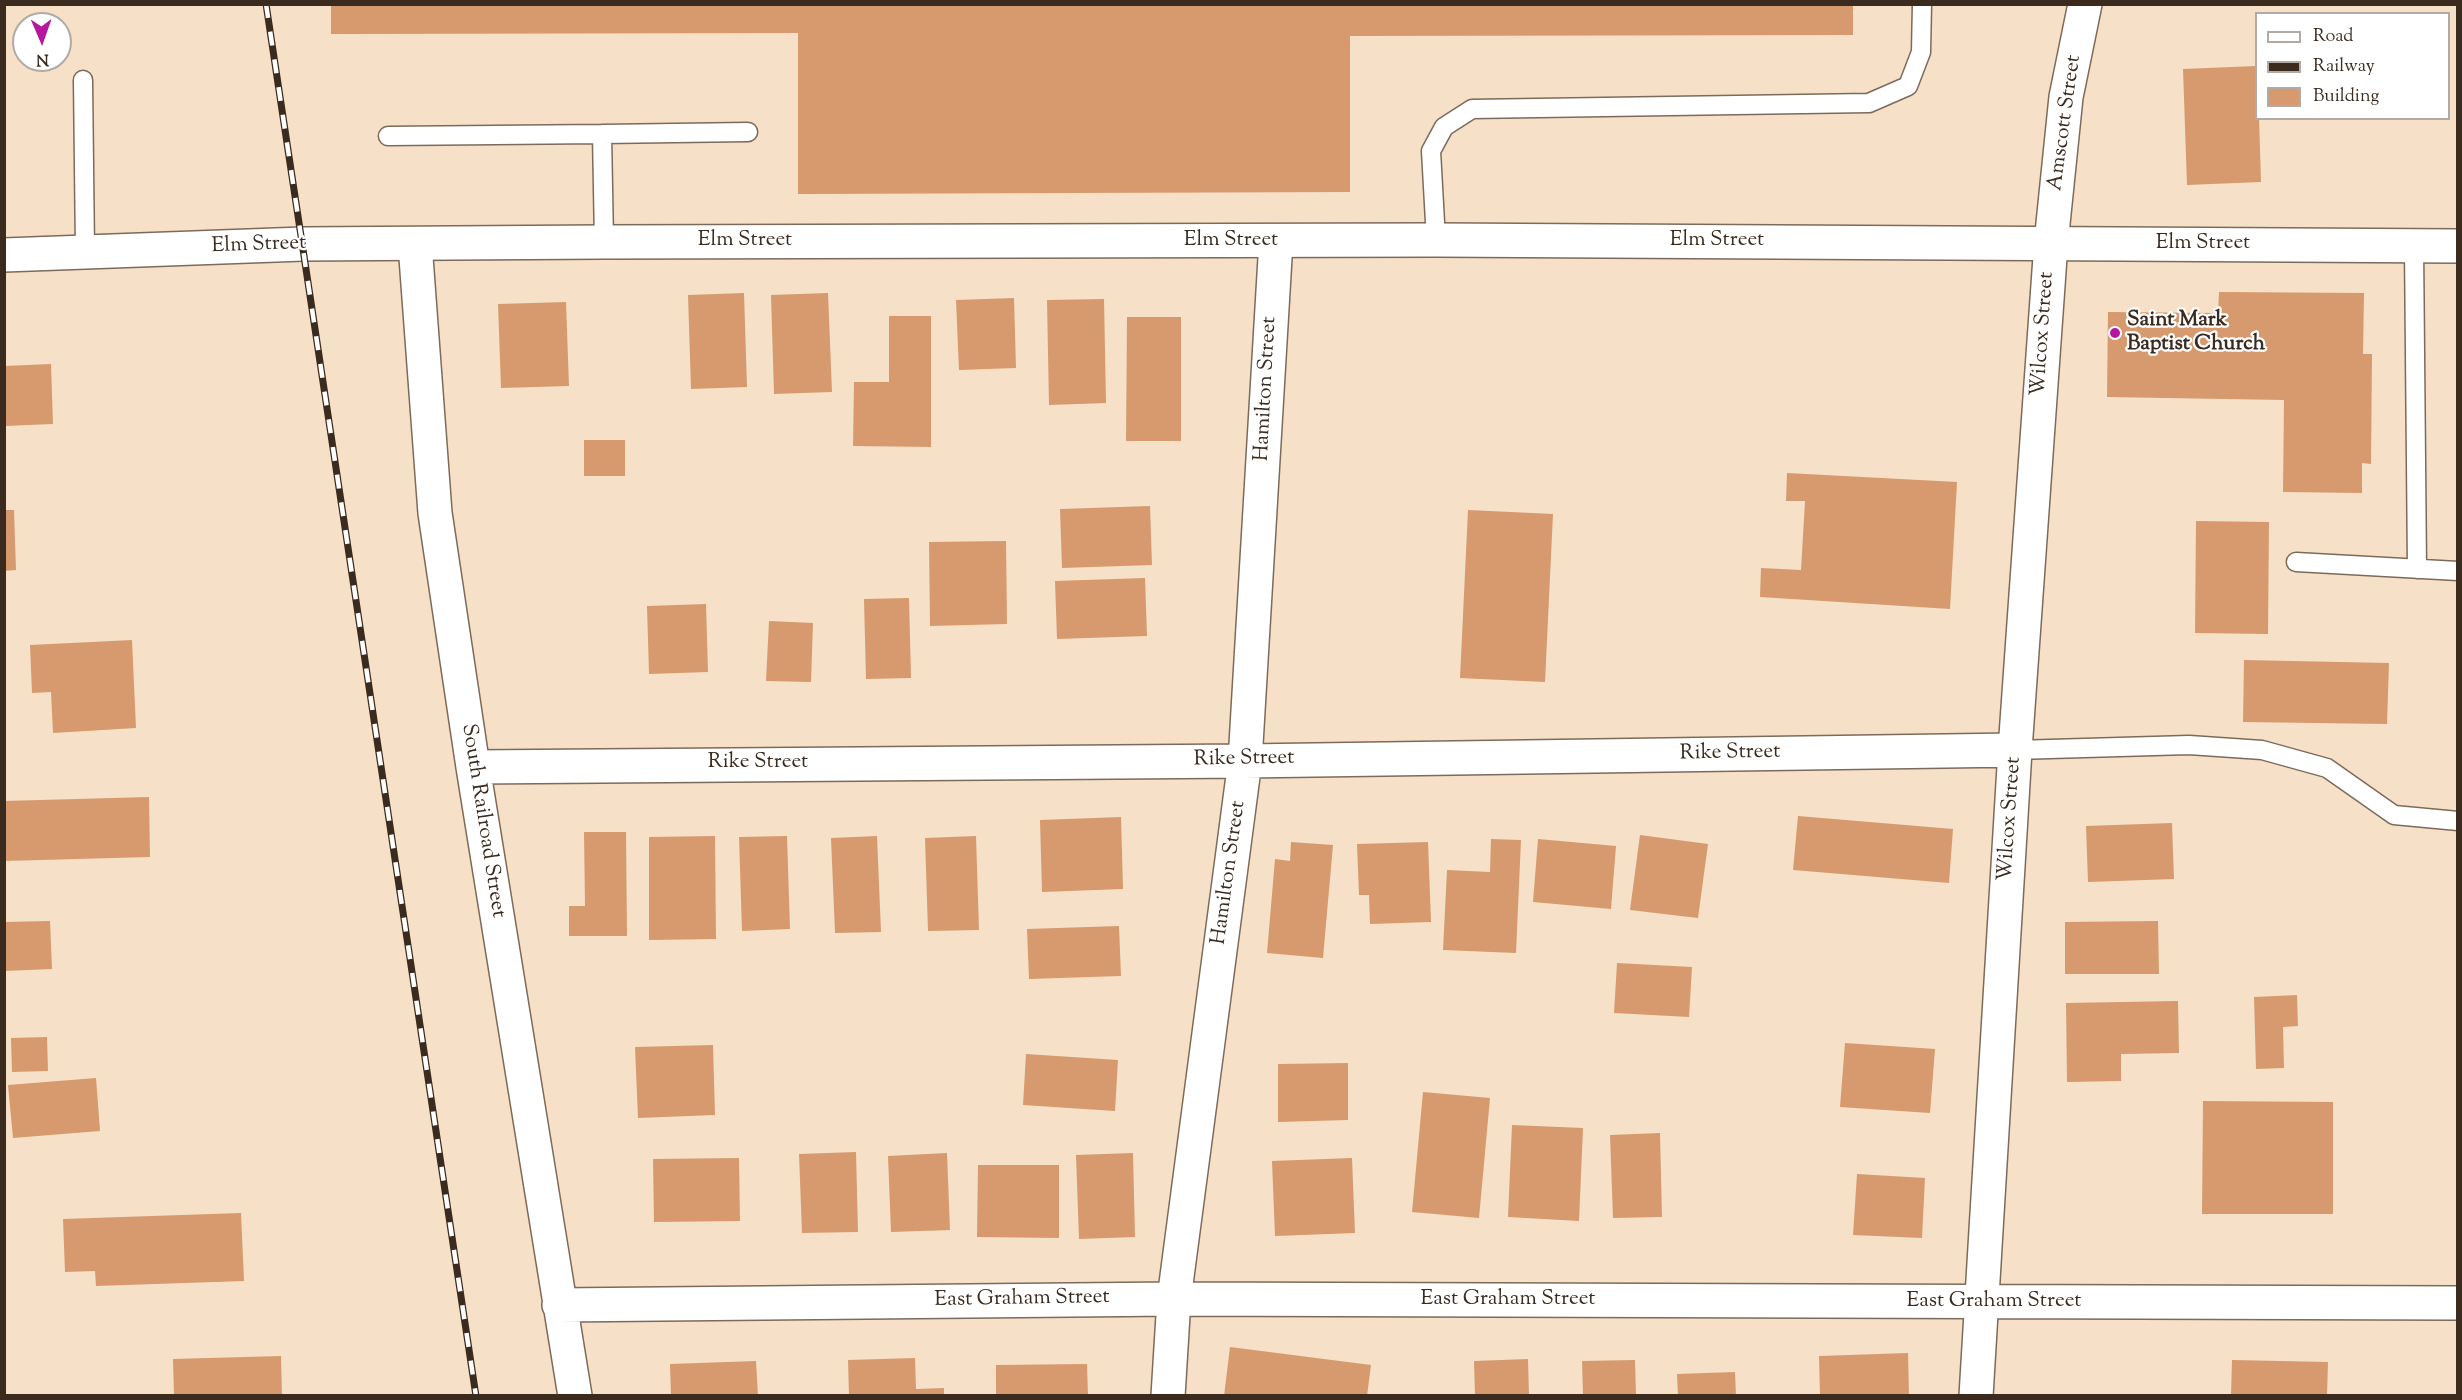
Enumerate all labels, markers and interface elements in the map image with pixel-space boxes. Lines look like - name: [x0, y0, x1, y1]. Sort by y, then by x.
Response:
- north arrow: [12, 12, 72, 72]
- legend: [2255, 12, 2450, 120]
- text: Road: [2313, 24, 2353, 50]
- text: N: [36, 47, 49, 70]
- street label: Amscott Street: [2044, 54, 2088, 192]
- text: Railway: [2313, 54, 2375, 80]
- text: Building: [2313, 84, 2379, 110]
- street label: Elm Street: [698, 228, 792, 254]
- street label: Elm Street: [1184, 228, 1278, 254]
- street label: Elm Street: [1670, 228, 1764, 254]
- street label: Elm Street: [2156, 231, 2250, 257]
- street label: Elm Street: [211, 232, 307, 260]
- street label: Wilcox Street: [2027, 271, 2061, 397]
- place label: Saint Mark Baptist Church: [2127, 308, 2265, 358]
- street label: Hamilton Street: [1251, 316, 1283, 462]
- marker: Saint Mark Baptist Church: [2108, 326, 2122, 340]
- street label: South Railroad Street: [454, 722, 510, 920]
- street label: Rike Street: [1680, 741, 1780, 767]
- street label: Rike Street: [1194, 747, 1294, 773]
- street label: Rike Street: [708, 750, 808, 776]
- street label: Wilcox Street: [1994, 756, 2028, 882]
- street label: Hamilton Street: [1207, 799, 1253, 947]
- street label: East Graham Street: [934, 1286, 1110, 1314]
- street label: East Graham Street: [1420, 1287, 1596, 1313]
- street label: East Graham Street: [1906, 1289, 2082, 1315]

